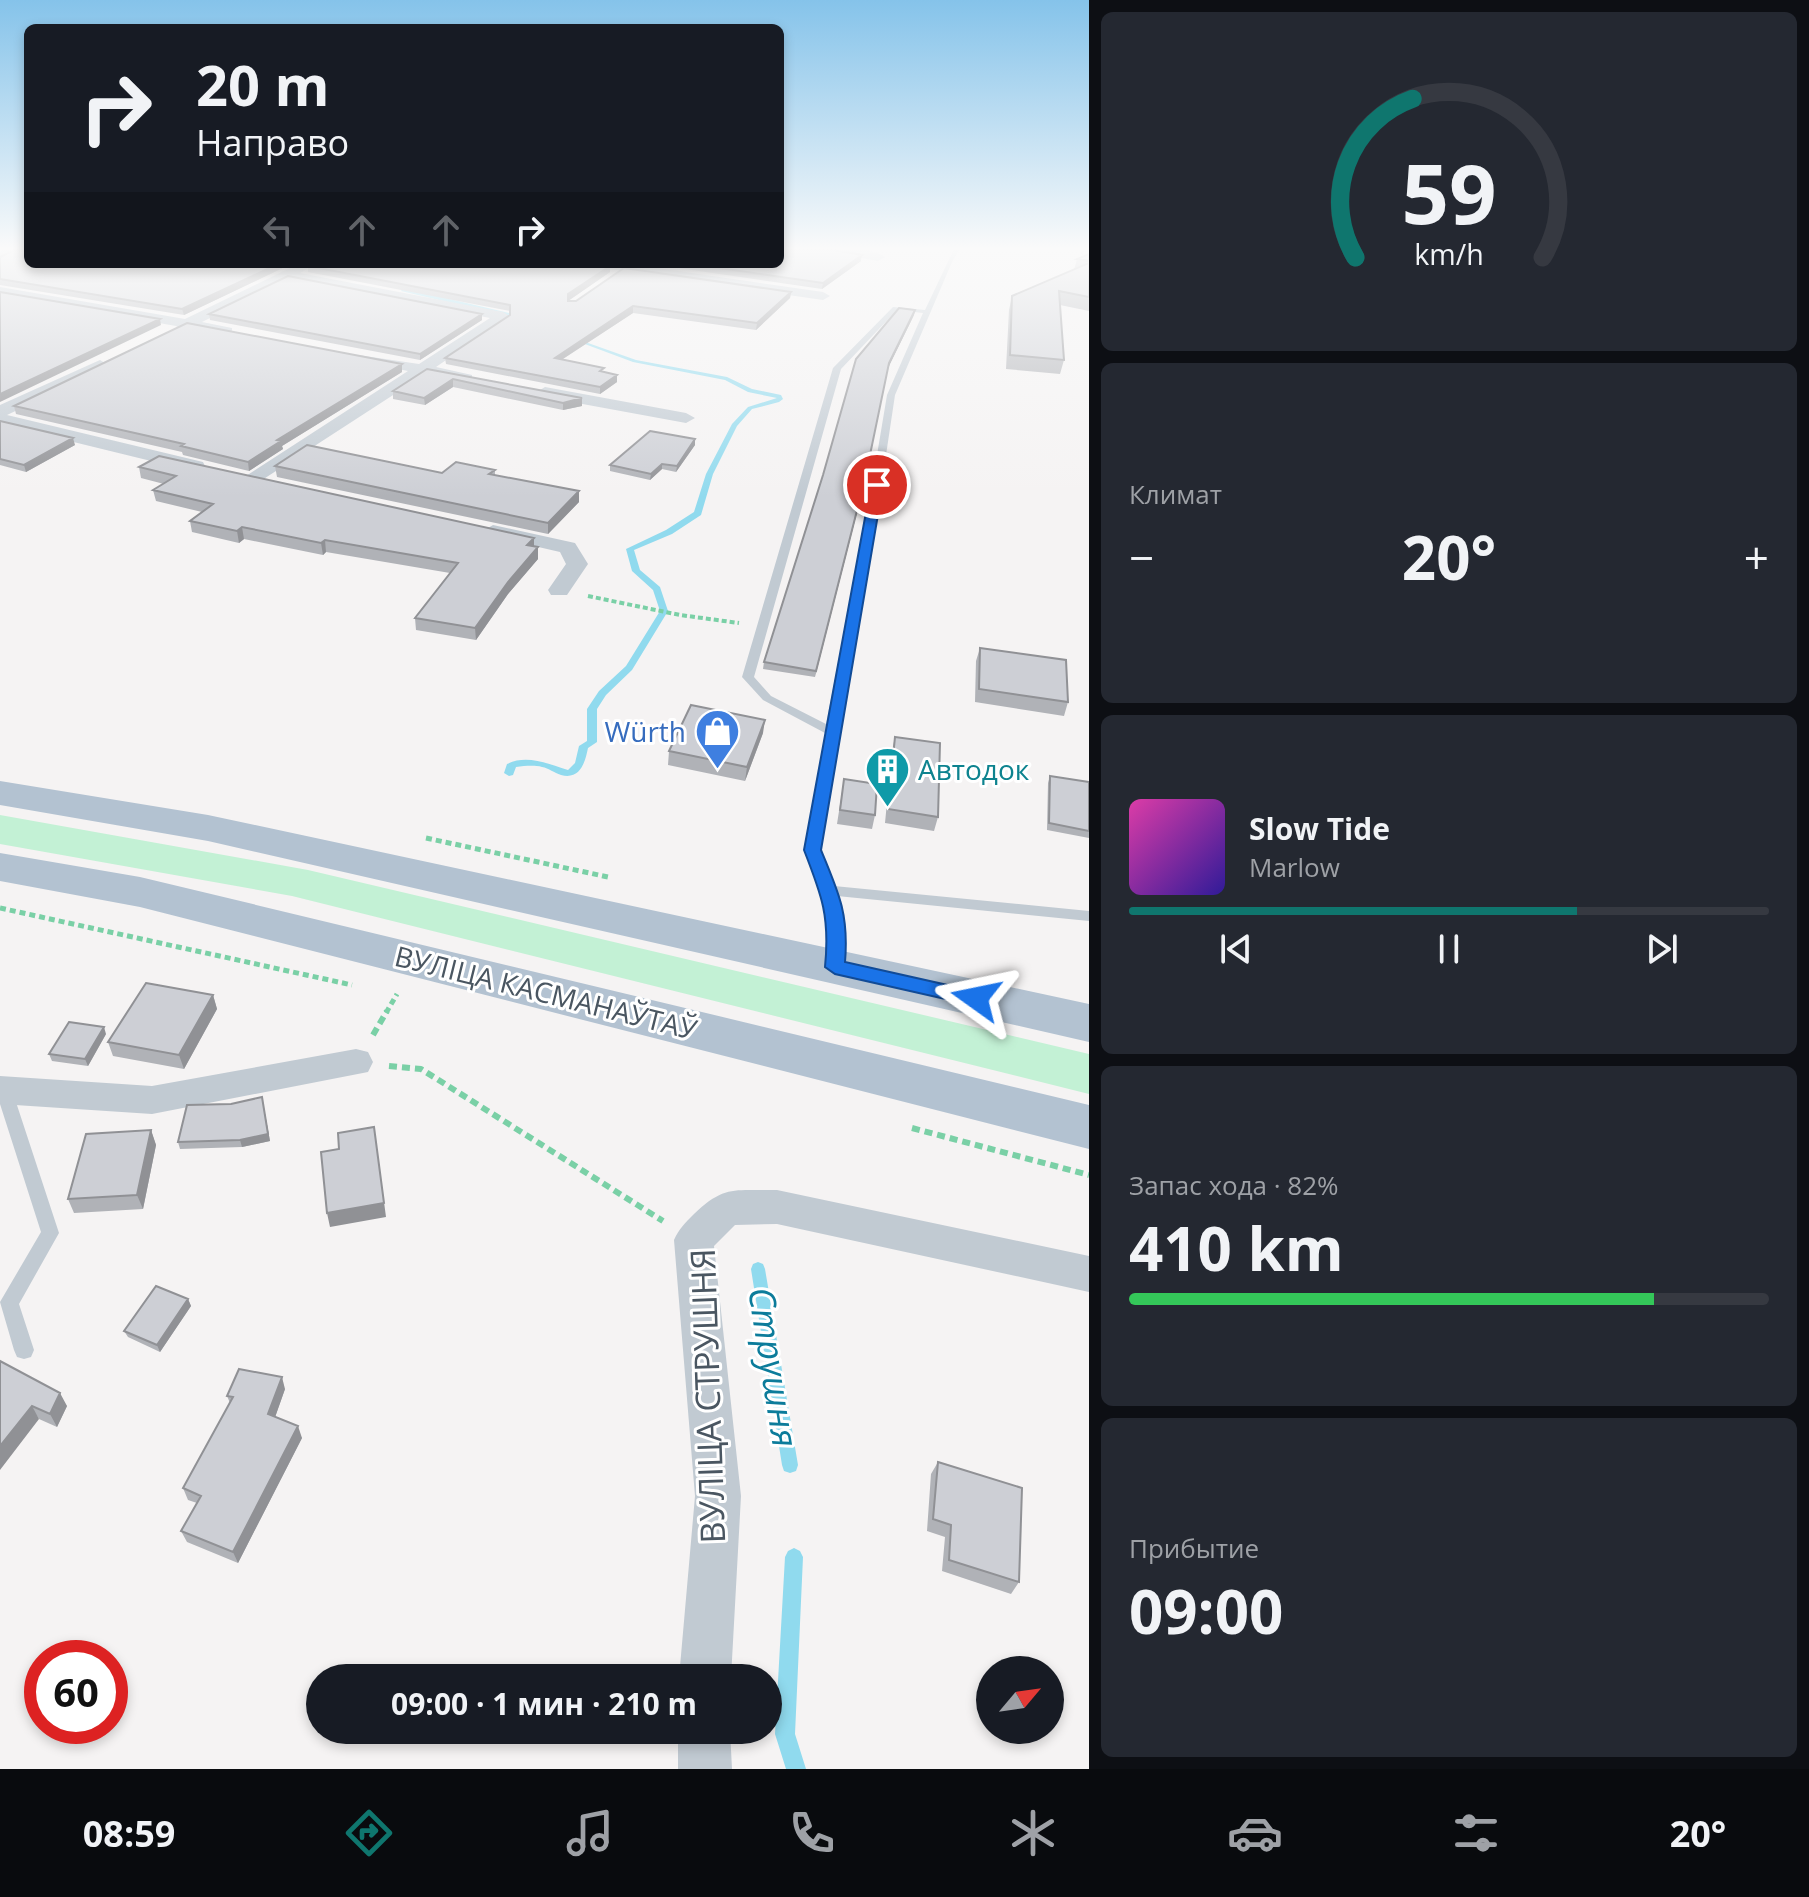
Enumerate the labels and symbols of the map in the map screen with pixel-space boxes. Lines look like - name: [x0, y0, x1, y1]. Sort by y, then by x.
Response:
- pin: [843, 451, 911, 519]
- shop icon: Würth: [693, 707, 741, 770]
- place label: Würth: [604, 712, 686, 750]
- building icon: Автодок: [863, 745, 911, 808]
- place label: Автодок: [918, 750, 1030, 788]
- street label: ВУЛІЦА КАСМАНАЎТАЎ: [391, 936, 702, 1048]
- position arrow: [934, 956, 1018, 1040]
- street label: ВУЛІЦА СТРУШНЯ: [679, 1248, 735, 1544]
- water label: Струшня: [737, 1283, 811, 1451]
- speed limit sign: 60: [24, 1640, 128, 1744]
- north arrow: [976, 1656, 1064, 1744]

